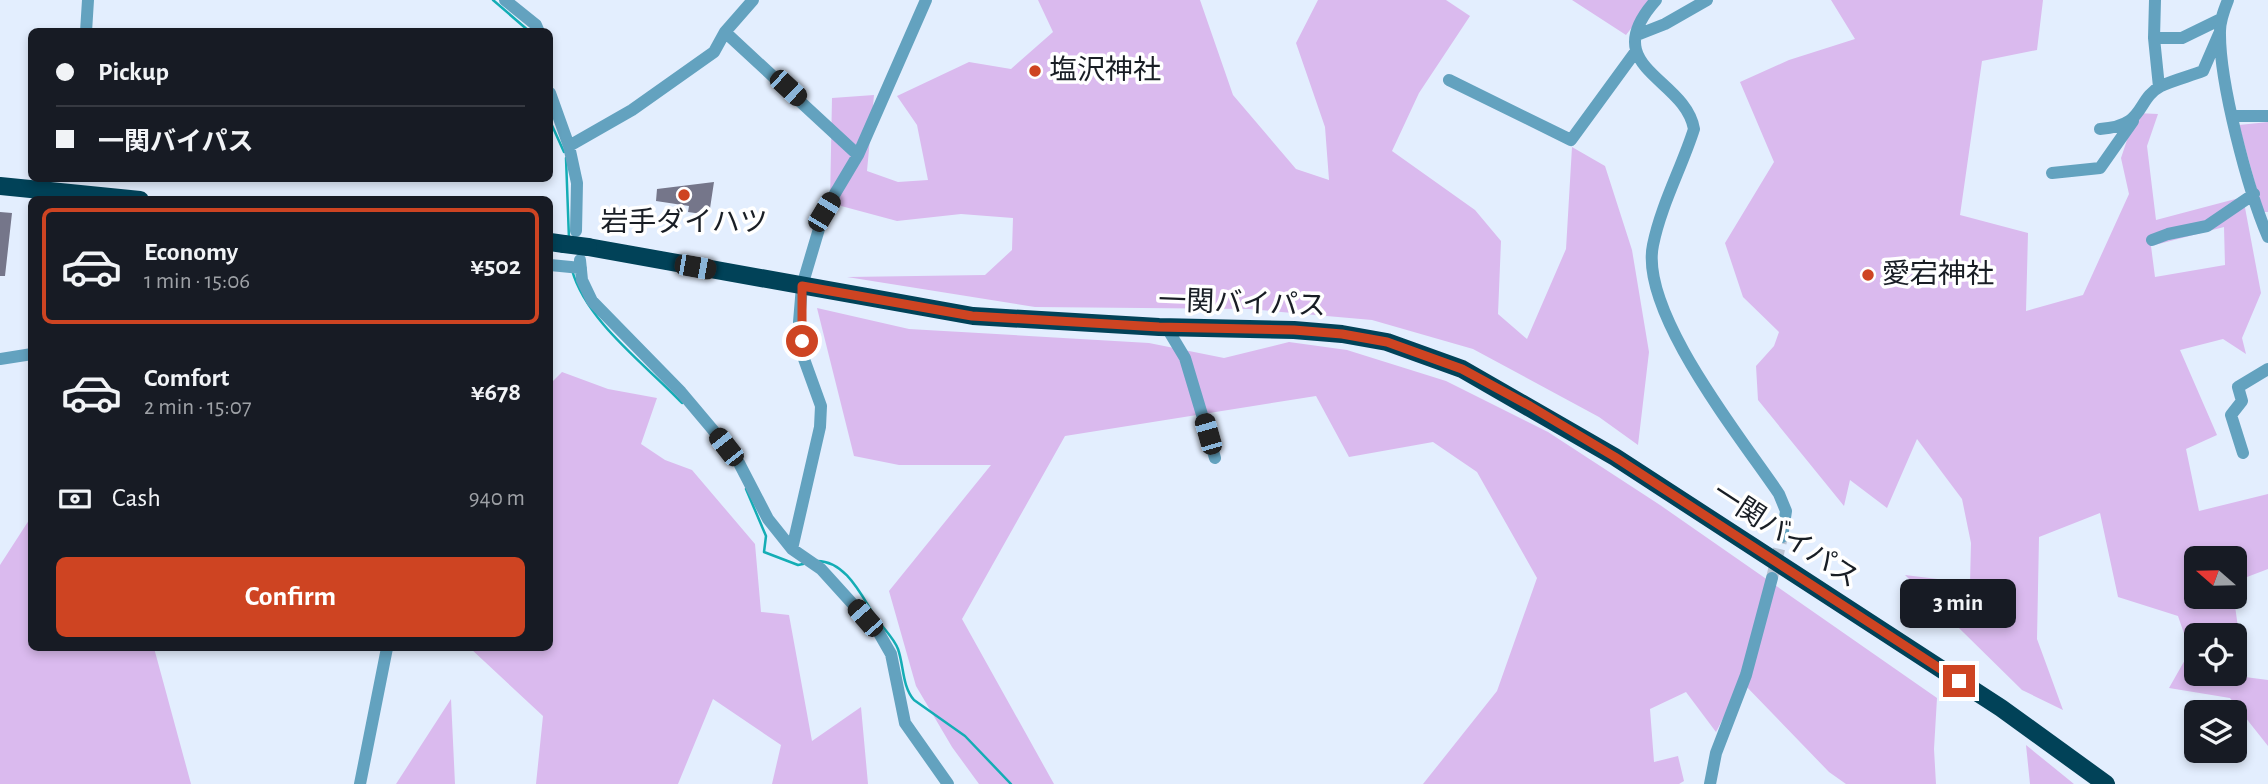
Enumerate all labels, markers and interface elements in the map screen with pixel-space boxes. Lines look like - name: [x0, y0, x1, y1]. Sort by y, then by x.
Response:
- place label: 塩沢神社: [1049, 55, 1161, 85]
- text: Pickup: [98, 59, 169, 85]
- marker: 塩沢神社: [1027, 63, 1043, 79]
- car: [766, 66, 811, 110]
- text: 一関バイパス: [98, 129, 253, 155]
- marker: 岩手ダイハツ: [676, 187, 692, 203]
- car: [805, 189, 844, 235]
- place label: 岩手ダイハツ: [600, 207, 768, 237]
- icon: car: [60, 235, 123, 298]
- text: Economy: [144, 239, 238, 265]
- text: ¥502: [470, 253, 521, 279]
- car: [673, 253, 718, 281]
- place label: 愛宕神社: [1882, 259, 1994, 289]
- marker: 愛宕神社: [1860, 267, 1876, 283]
- text: 1 min · 15:06: [144, 270, 250, 293]
- street label: 一関バイパス: [1158, 286, 1326, 321]
- route start: [786, 325, 818, 357]
- icon: car: [60, 361, 123, 424]
- text: Comfort: [144, 365, 229, 391]
- text: ¥678: [471, 379, 521, 405]
- text: 2 min · 15:07: [144, 396, 251, 419]
- car: [1193, 411, 1224, 457]
- car: [705, 424, 748, 470]
- street label: 一関バイパス: [1707, 478, 1863, 593]
- icon: cash: [56, 480, 94, 518]
- text: Cash: [112, 485, 161, 511]
- text: 940 m: [469, 487, 525, 510]
- north arrow: [2184, 546, 2247, 609]
- map controls: [2184, 546, 2247, 763]
- button: Confirm: [56, 557, 525, 637]
- callout: 3 min: [1901, 580, 2017, 628]
- text: 3 min: [1933, 592, 1983, 615]
- car: [844, 595, 887, 641]
- button: locate: [2184, 623, 2247, 686]
- route end: [1943, 665, 1975, 697]
- button: layers: [2184, 700, 2247, 763]

